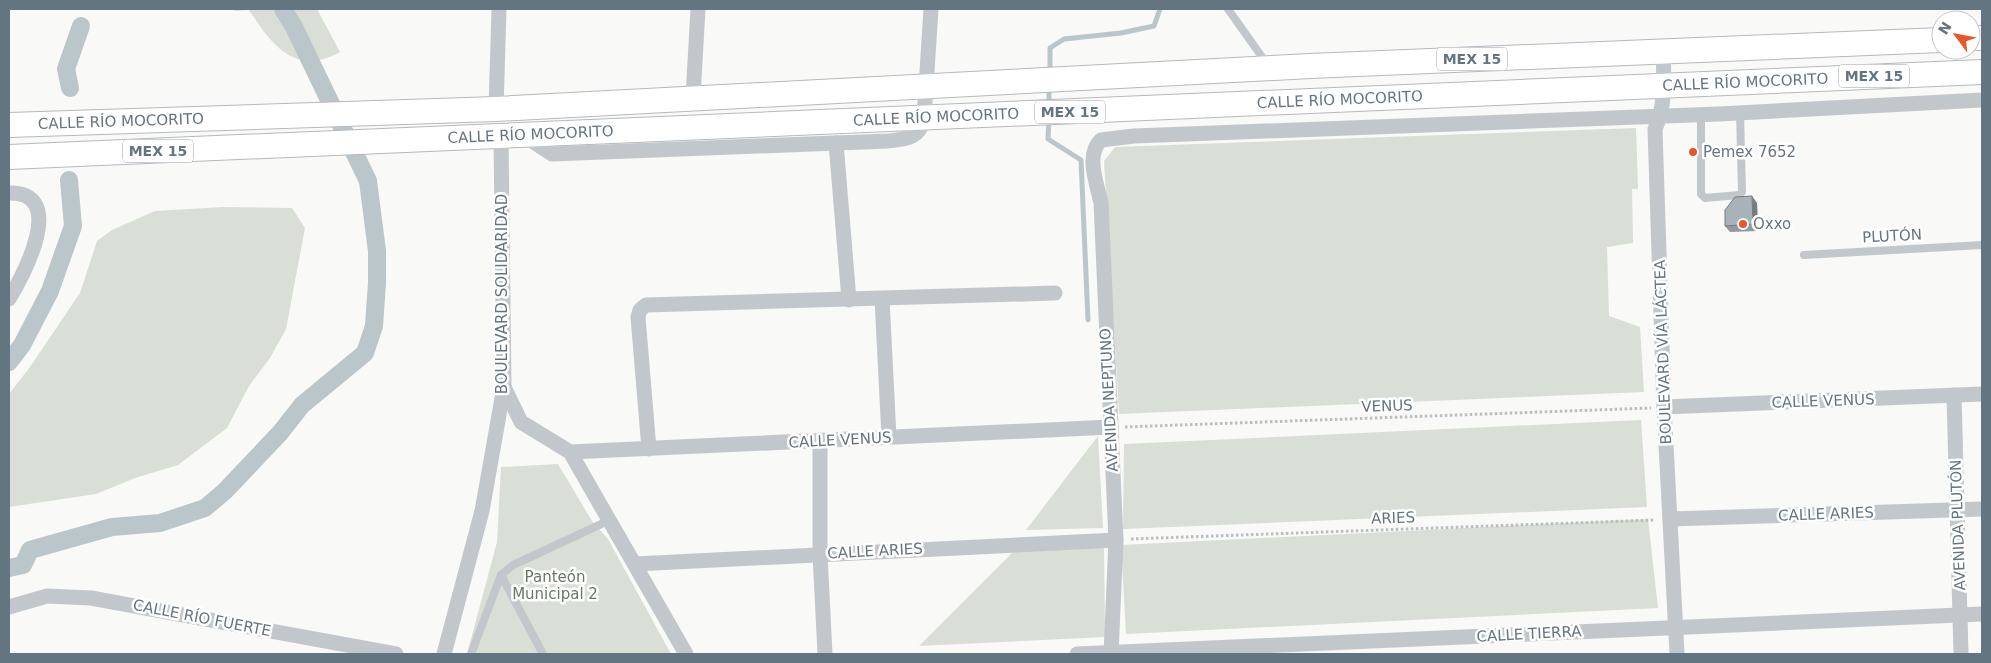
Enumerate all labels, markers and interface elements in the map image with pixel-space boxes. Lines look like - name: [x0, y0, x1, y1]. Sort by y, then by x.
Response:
- north arrow: [1931, 10, 1981, 60]
- text: N: [1935, 19, 1955, 37]
- road number: MEX 15: [1437, 48, 1507, 70]
- road number: MEX 15: [1839, 64, 1909, 88]
- street label: CALLE RÍO MOCORITO: [1662, 70, 1829, 95]
- street label: CALLE RÍO MOCORITO: [1256, 87, 1423, 112]
- road number: MEX 15: [1035, 100, 1105, 124]
- street label: CALLE RÍO MOCORITO: [853, 104, 1020, 130]
- street label: CALLE RÍO MOCORITO: [38, 110, 204, 133]
- street label: CALLE RÍO MOCORITO: [447, 122, 614, 147]
- road number: MEX 15: [123, 140, 193, 162]
- place label: Pemex 7652: [1703, 143, 1796, 161]
- marker: Pemex 7652: [1687, 146, 1699, 158]
- street label: BOULEVARD SOLIDARIDAD: [493, 194, 511, 394]
- place label: Oxxo: [1753, 215, 1791, 233]
- marker: Oxxo: [1737, 218, 1749, 230]
- street label: PLUTÓN: [1862, 224, 1922, 247]
- street label: BOULEVARD VÍA LÁCTEA: [1650, 259, 1675, 445]
- street label: AVENIDA NEPTUNO: [1096, 328, 1122, 472]
- street label: CALLE VENUS: [1771, 390, 1875, 412]
- street label: VENUS: [1361, 396, 1413, 416]
- street label: CALLE VENUS: [788, 428, 892, 452]
- street label: AVENIDA PLUTÓN: [1946, 459, 1969, 591]
- street label: CALLE ARIES: [1778, 503, 1874, 525]
- street label: ARIES: [1371, 508, 1415, 528]
- street label: CALLE ARIES: [827, 540, 923, 562]
- park label: Panteón Municipal 2: [512, 568, 598, 603]
- street label: CALLE RÍO FUERTE: [131, 595, 273, 640]
- street label: CALLE TIERRA: [1476, 622, 1583, 646]

